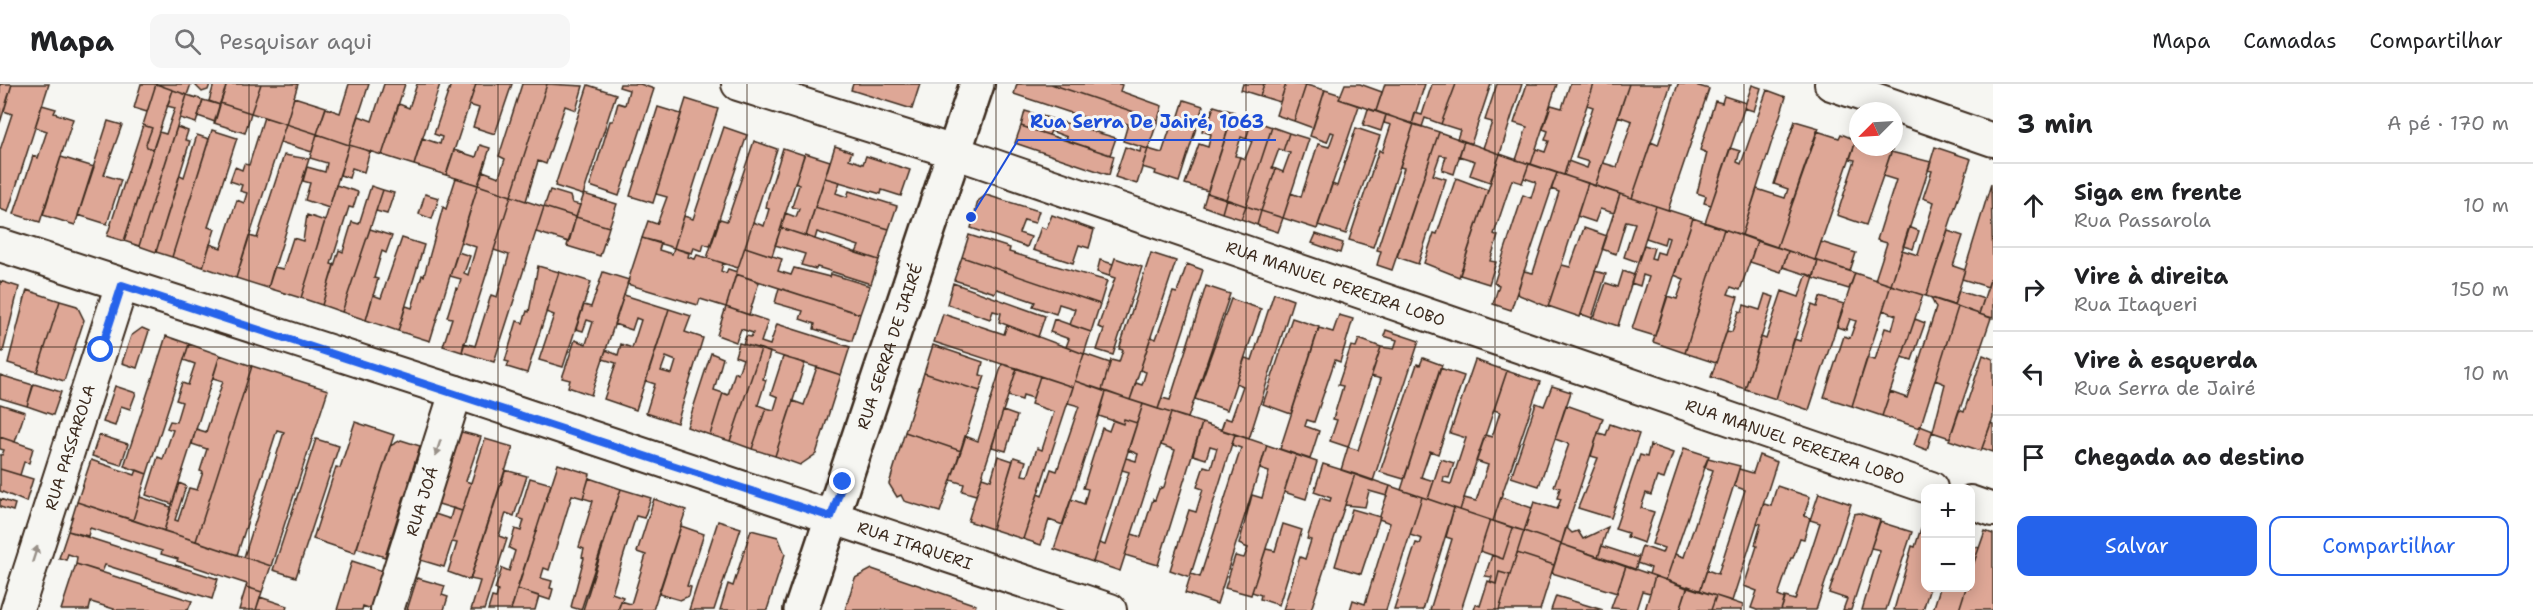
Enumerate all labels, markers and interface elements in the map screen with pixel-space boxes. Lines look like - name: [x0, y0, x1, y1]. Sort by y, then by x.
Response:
- search box: [150, 14, 570, 68]
- text: Mapa: [30, 22, 114, 60]
- icon: search: [171, 25, 204, 58]
- text: Pesquisar aqui: [219, 27, 372, 56]
- text: Mapa: [2152, 27, 2210, 55]
- text: Camadas: [2243, 27, 2337, 55]
- text: Compartilhar: [2370, 27, 2503, 55]
- north arrow: [1849, 102, 1903, 156]
- callout: Rua Serra De Jairé, 1063: [1018, 104, 1276, 140]
- text: 3 min: [2017, 106, 2093, 141]
- text: Rua Serra De Jairé, 1063: [1030, 110, 1264, 134]
- text: A pé · 170 m: [2387, 110, 2509, 136]
- text: Siga em frente: [2074, 178, 2242, 207]
- icon: ahead: [2017, 189, 2050, 222]
- text: 10 m: [2463, 192, 2509, 218]
- text: Rua Passarola: [2074, 207, 2211, 233]
- street label: RUA MANUEL PEREIRA LOBO: [1223, 236, 1448, 331]
- street label: RUA SERRA DE JAIRÉ: [852, 261, 927, 432]
- text: Vire à direita: [2074, 262, 2228, 291]
- icon: right: [2017, 273, 2050, 306]
- text: 150 m: [2451, 276, 2509, 302]
- text: Rua Itaqueri: [2074, 291, 2198, 317]
- route start: [87, 336, 113, 362]
- text: Vire à esquerda: [2074, 346, 2257, 375]
- icon: left: [2017, 357, 2050, 390]
- text: 10 m: [2463, 360, 2509, 386]
- text: Rua Serra de Jairé: [2074, 375, 2256, 401]
- street label: RUA PASSAROLA: [39, 382, 99, 513]
- street label: RUA MANUEL PEREIRA LOBO: [1683, 394, 1908, 489]
- one-way arrow: [433, 439, 443, 457]
- icon: arrive: [2017, 441, 2050, 474]
- text: Chegada ao destino: [2074, 443, 2305, 472]
- street label: RUA JOÁ: [401, 464, 442, 539]
- route end: [829, 468, 855, 494]
- map controls: [1921, 484, 1975, 592]
- button: +: [1921, 484, 1975, 538]
- street label: RUA ITAQUERI: [855, 516, 975, 574]
- button: Salvar: [2017, 516, 2257, 576]
- button: Compartilhar: [2269, 516, 2509, 576]
- button: −: [1921, 538, 1975, 592]
- one-way arrow: [31, 545, 40, 563]

